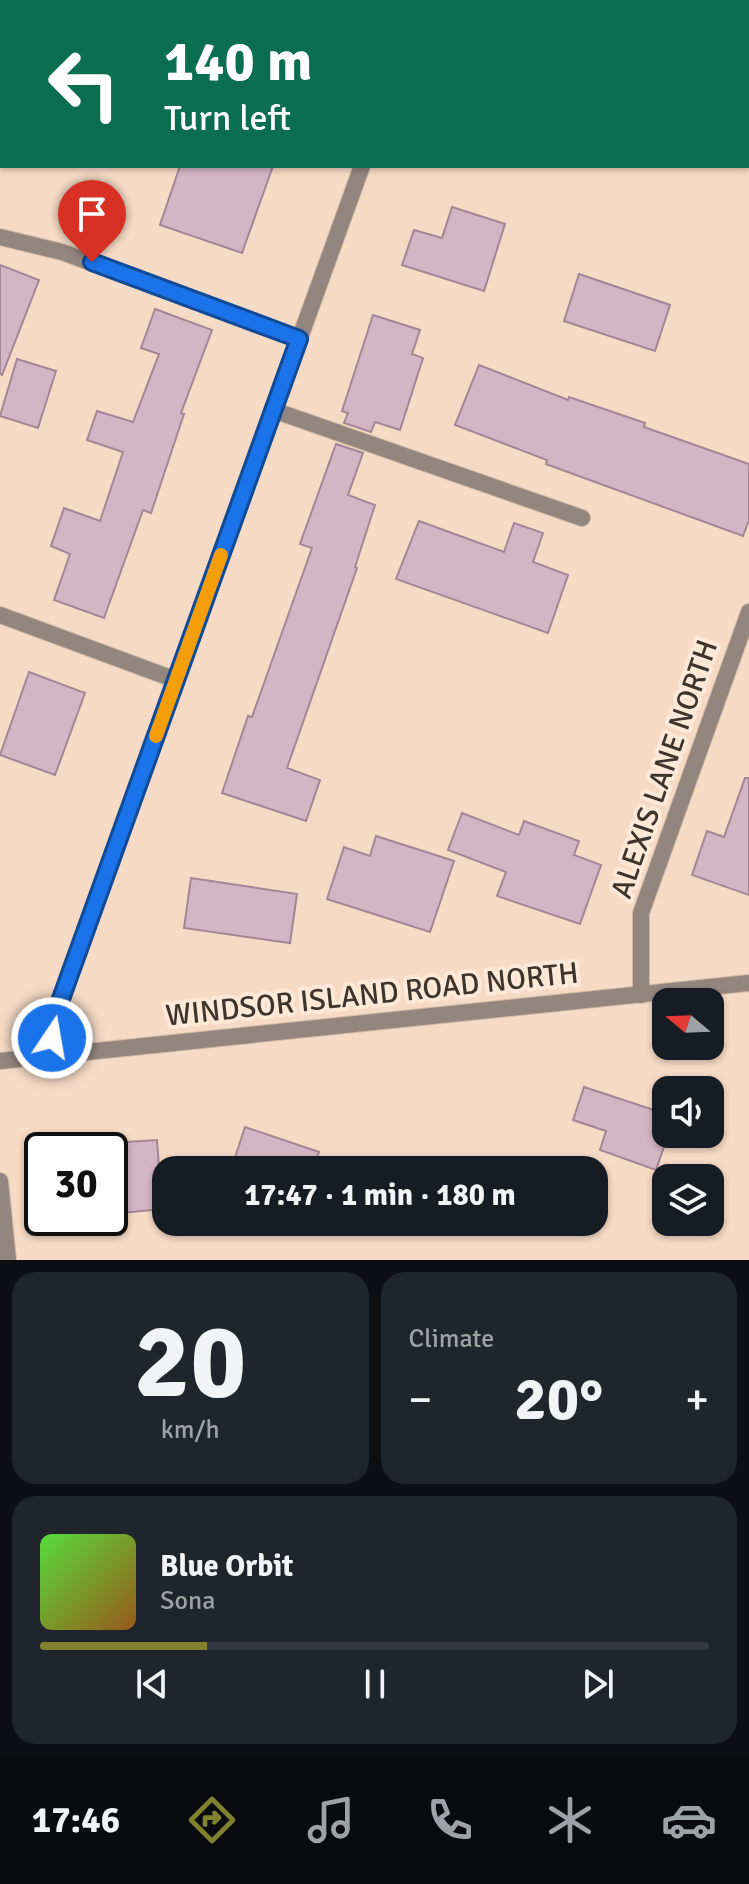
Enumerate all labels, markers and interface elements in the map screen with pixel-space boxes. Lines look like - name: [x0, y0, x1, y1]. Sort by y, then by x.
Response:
- text: 140 m: [164, 27, 312, 96]
- icon: left: [32, 32, 136, 136]
- text: Turn left: [164, 96, 291, 141]
- pin: [58, 180, 126, 262]
- icon: arrive: [70, 192, 114, 236]
- street label: ALEXIS LANE NORTH: [603, 635, 726, 903]
- street label: WINDSOR ISLAND ROAD NORTH: [164, 954, 580, 1035]
- north arrow: [652, 988, 724, 1060]
- map controls: [652, 988, 724, 1236]
- position arrow: [10.0, 996, 94.0, 1080]
- button: sound: [652, 1076, 724, 1148]
- speed limit sign: 30: [24, 1132, 128, 1236]
- button: layers: [652, 1164, 724, 1236]
- text: 17:47 · 1 min · 180 m: [244, 1177, 516, 1214]
- text: 20: [134, 1298, 246, 1426]
- text: Climate: [409, 1323, 494, 1355]
- text: 20°: [514, 1363, 603, 1437]
- text: −: [409, 1373, 432, 1427]
- text: +: [685, 1373, 709, 1427]
- text: km/h: [161, 1414, 220, 1446]
- text: Blue Orbit: [160, 1548, 293, 1585]
- text: Sona: [160, 1585, 215, 1617]
- icon: previous: [130, 1662, 174, 1706]
- icon: pause: [353, 1662, 397, 1706]
- icon: next: [576, 1662, 620, 1706]
- icon: directions: [184, 1792, 240, 1848]
- icon: music: [303, 1792, 359, 1848]
- icon: phone: [422, 1792, 478, 1848]
- icon: climate: [542, 1792, 598, 1848]
- icon: car: [661, 1792, 717, 1848]
- text: 17:46: [32, 1798, 120, 1843]

